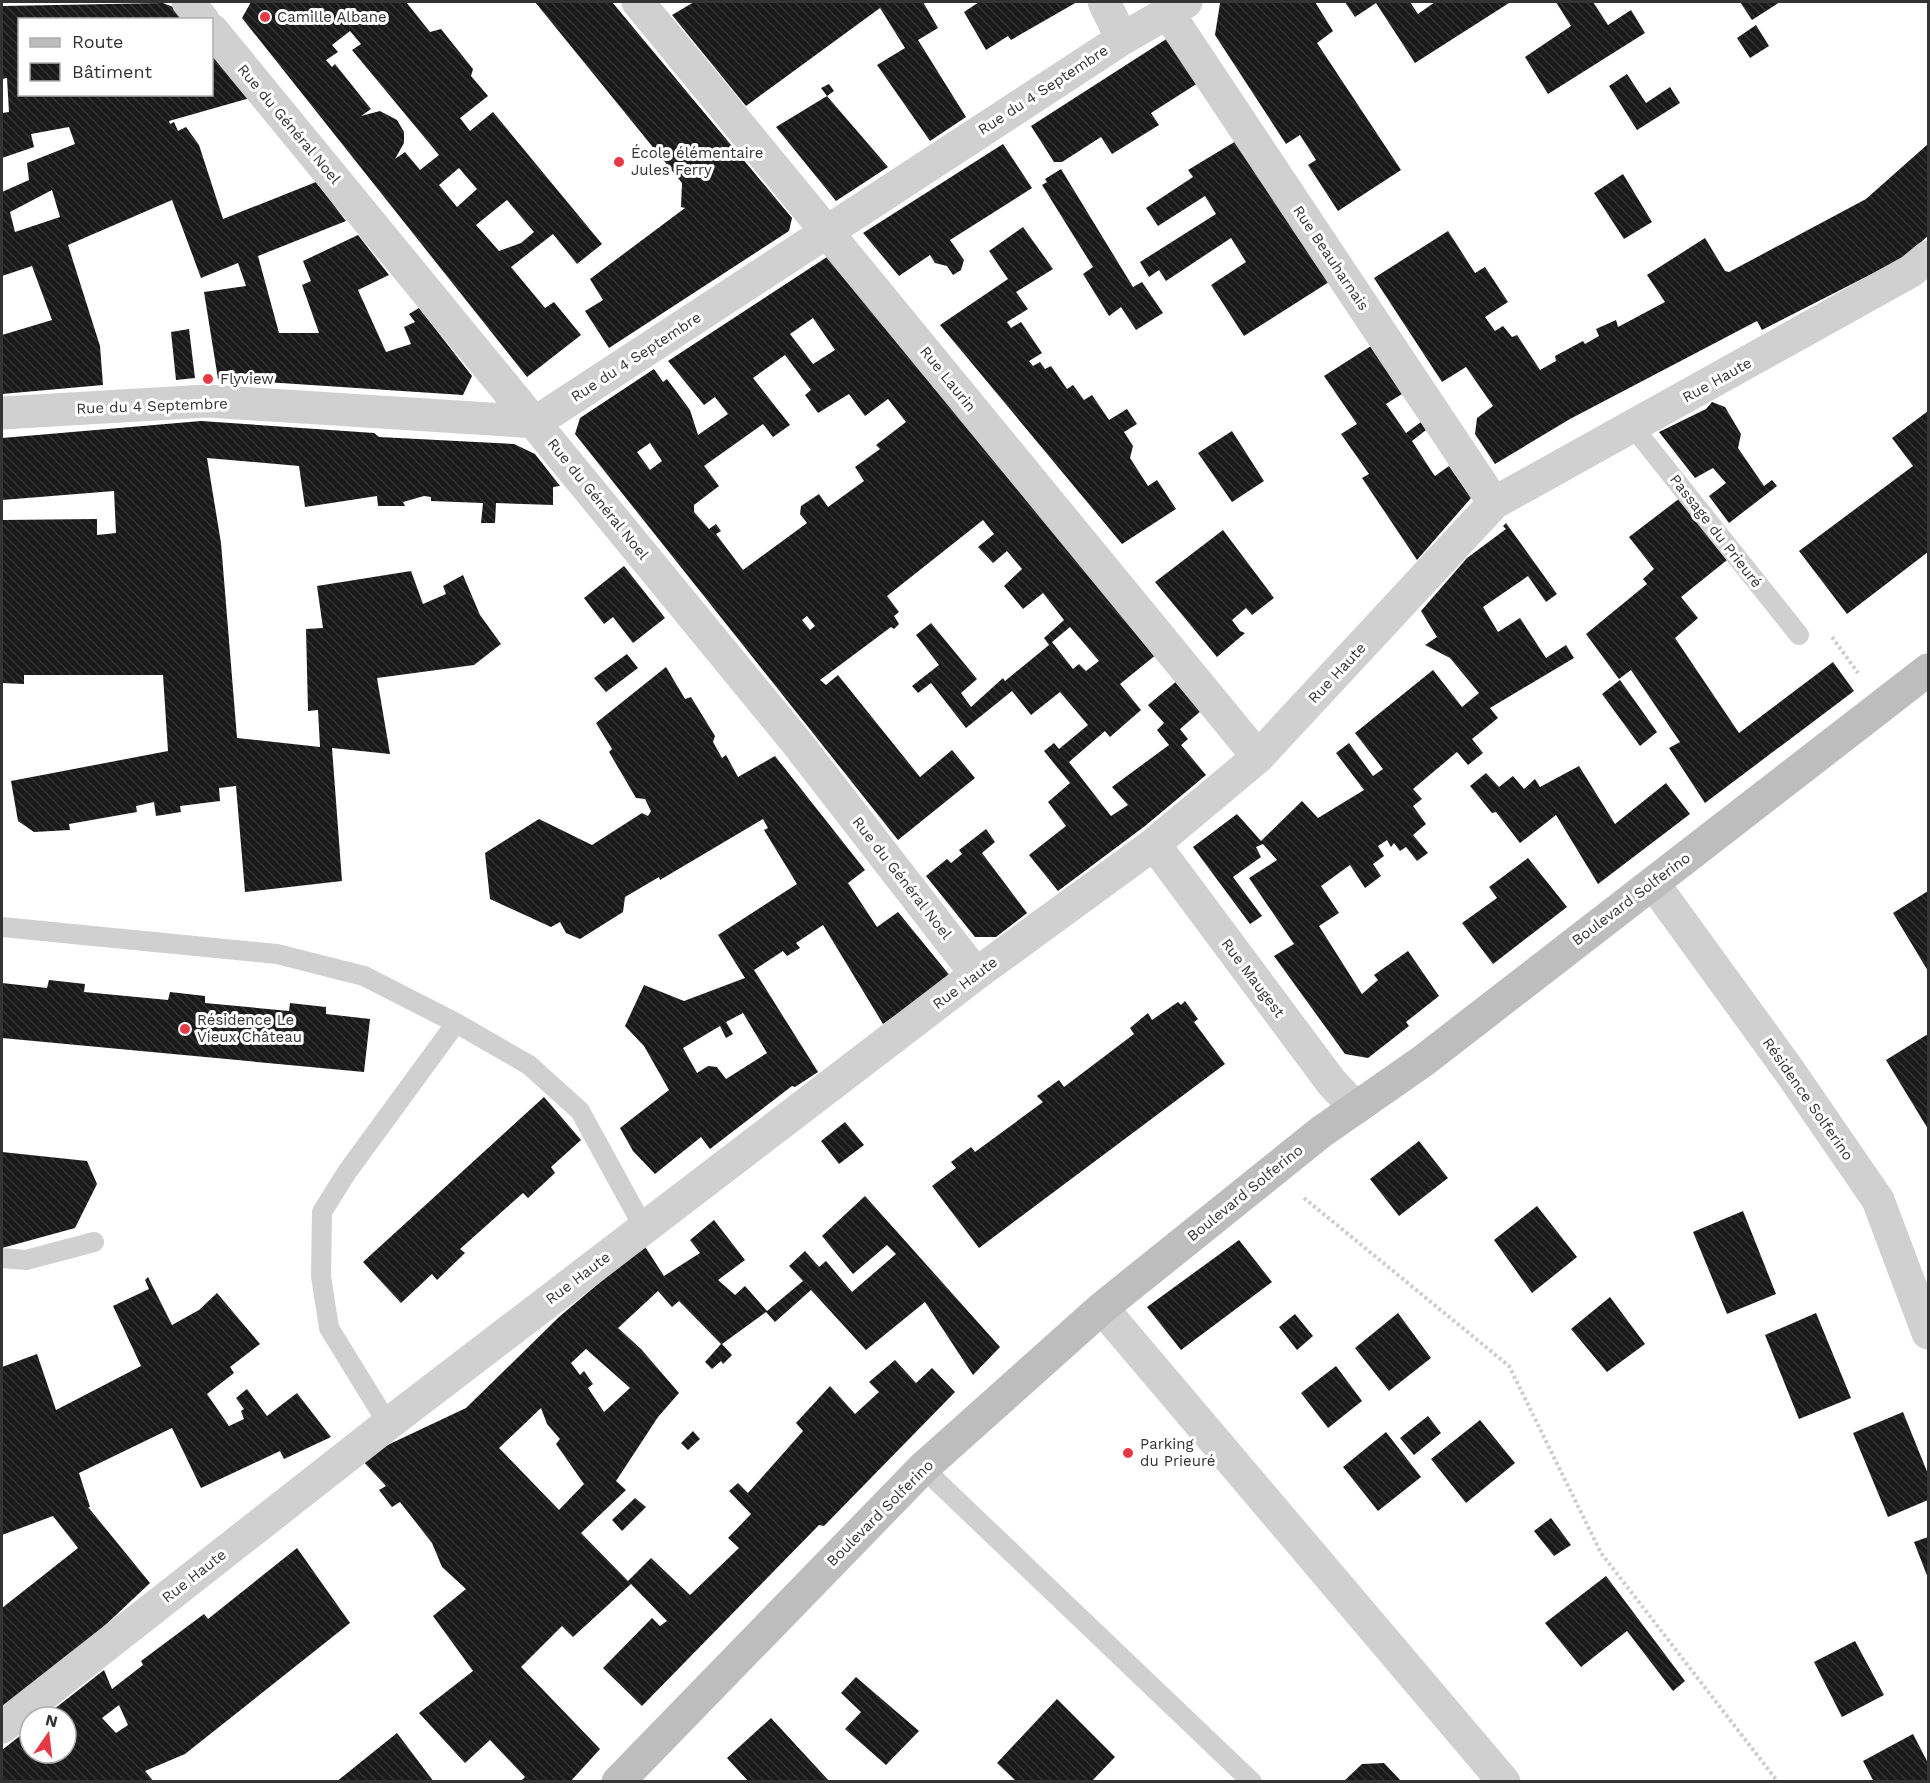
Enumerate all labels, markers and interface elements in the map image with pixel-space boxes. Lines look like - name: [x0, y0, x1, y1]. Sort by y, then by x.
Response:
- place label: Camille Albane: [277, 8, 387, 26]
- marker: Camille Albane: [258, 10, 272, 24]
- legend: [18, 18, 213, 96]
- text: Route: [72, 31, 124, 52]
- street label: Rue du 4 Septembre: [975, 41, 1111, 139]
- street label: Rue du Général Noel: [234, 60, 345, 188]
- text: Bâtiment: [72, 61, 152, 82]
- place label: École élémentaire Jules Ferry: [631, 144, 763, 179]
- marker: École élémentaire Jules Ferry: [612, 155, 626, 169]
- street label: Rue Beauharnais: [1289, 202, 1373, 314]
- street label: Rue du 4 Septembre: [568, 308, 704, 406]
- street label: Rue Laurin: [916, 343, 980, 415]
- street label: Rue Haute: [1679, 354, 1755, 406]
- place label: Flyview: [220, 370, 274, 388]
- marker: Flyview: [201, 372, 215, 386]
- street label: Rue du 4 Septembre: [76, 394, 228, 418]
- street label: Rue du Général Noel: [544, 435, 653, 564]
- street label: Passage du Prieuré: [1666, 471, 1766, 591]
- street label: Rue Haute: [1304, 639, 1370, 707]
- street label: Rue du Général Noel: [848, 813, 956, 943]
- street label: Boulevard Solferino: [1568, 849, 1694, 949]
- street label: Rue Maugest: [1217, 935, 1289, 1022]
- street label: Rue Haute: [929, 953, 1001, 1013]
- place label: Résidence Le Vieux Château: [197, 1011, 302, 1046]
- marker: Résidence Le Vieux Château: [178, 1022, 192, 1036]
- street label: Résidence Solferino: [1759, 1034, 1857, 1164]
- street label: Boulevard Solferino: [1184, 1141, 1306, 1245]
- street label: Rue Haute: [542, 1248, 614, 1308]
- place label: Parking du Prieuré: [1140, 1435, 1215, 1470]
- marker: Parking du Prieuré: [1121, 1446, 1135, 1460]
- street label: Boulevard Solferino: [823, 1456, 937, 1570]
- street label: Rue Haute: [158, 1545, 230, 1607]
- north arrow: [18, 1705, 78, 1765]
- text: N: [43, 1710, 60, 1732]

